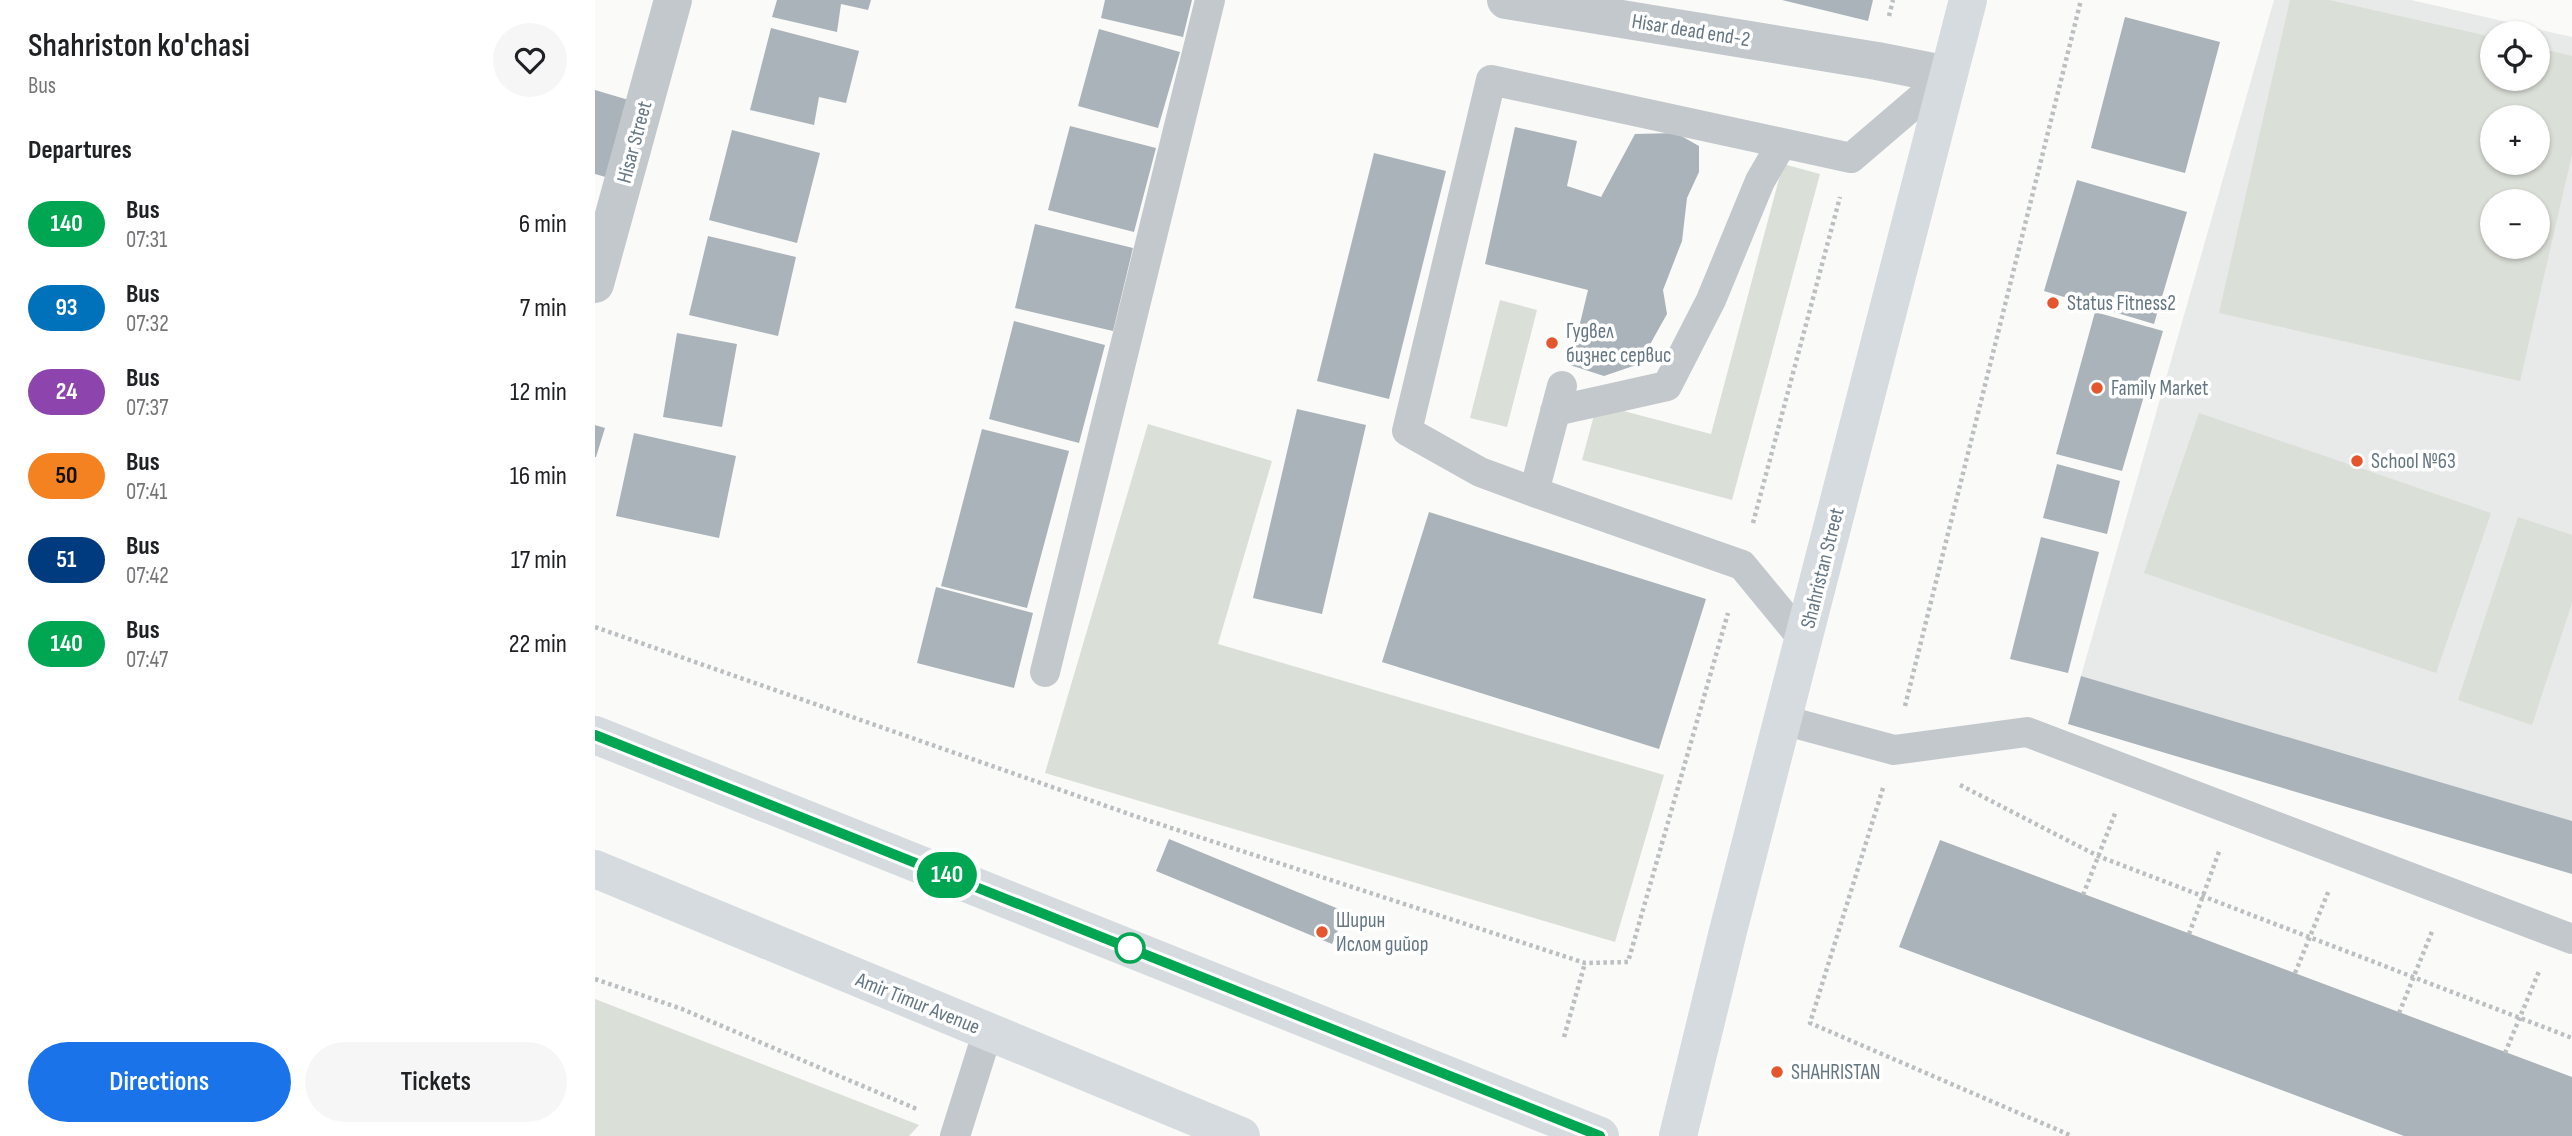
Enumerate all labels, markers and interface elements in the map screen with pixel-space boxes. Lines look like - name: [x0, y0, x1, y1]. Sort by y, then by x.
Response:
- street label: Hisar dead end-2: [1630, 9, 1752, 52]
- map controls: [2480, 21, 2550, 259]
- button: locate: [2480, 21, 2550, 91]
- button: heart: [493, 23, 567, 97]
- text: Shahriston ko'chasi: [28, 26, 250, 66]
- text: Bus: [28, 72, 56, 100]
- street label: Hisar Street: [612, 98, 657, 186]
- button: +: [2480, 105, 2550, 175]
- text: Departures: [28, 135, 132, 166]
- button: −: [2480, 189, 2550, 259]
- text: Bus: [126, 195, 160, 226]
- text: 140: [50, 209, 83, 238]
- text: 6 min: [519, 209, 567, 240]
- text: 07:31: [126, 226, 167, 254]
- text: Bus: [126, 279, 160, 310]
- place label: Status Fitness2: [2067, 291, 2176, 316]
- text: 93: [55, 293, 78, 322]
- text: 7 min: [520, 293, 567, 324]
- marker: Status Fitness2: [2045, 295, 2061, 311]
- text: 07:32: [126, 310, 169, 338]
- place label: Гудвел бизнес сервис: [1566, 319, 1671, 368]
- marker: Гудвел бизнес сервис: [1544, 335, 1560, 351]
- text: Bus: [126, 363, 160, 394]
- place label: Family Market: [2111, 376, 2208, 401]
- text: 24: [56, 377, 77, 406]
- text: 12 min: [510, 377, 567, 408]
- marker: Family Market: [2089, 380, 2105, 396]
- text: 07:37: [126, 394, 168, 422]
- text: Bus: [126, 447, 160, 478]
- place label: School №63: [2371, 449, 2456, 474]
- marker: School №63: [2349, 453, 2365, 469]
- text: 50: [56, 461, 77, 490]
- text: 16 min: [510, 461, 567, 492]
- text: 07:41: [126, 478, 167, 506]
- street label: Shahristan Street: [1795, 505, 1850, 631]
- text: Bus: [126, 531, 160, 562]
- text: 51: [57, 545, 76, 574]
- text: 17 min: [511, 545, 567, 576]
- text: 07:42: [126, 562, 169, 590]
- text: Bus: [126, 615, 160, 646]
- text: 140: [50, 629, 83, 658]
- text: 22 min: [509, 629, 567, 660]
- text: 07:47: [126, 646, 168, 674]
- line badge: 140: [907, 852, 987, 898]
- text: 140: [931, 860, 963, 889]
- place label: Ширин Ислом дийор: [1336, 908, 1428, 957]
- marker: Ширин Ислом дийор: [1314, 924, 1330, 940]
- unlabelled marker: [1115, 933, 1145, 963]
- street label: Amir Timur Avenue: [851, 967, 983, 1040]
- button: Directions: [28, 1042, 291, 1122]
- button: Tickets: [305, 1042, 567, 1122]
- place label: SHAHRISTAN: [1791, 1060, 1880, 1085]
- marker: SHAHRISTAN: [1769, 1064, 1785, 1080]

